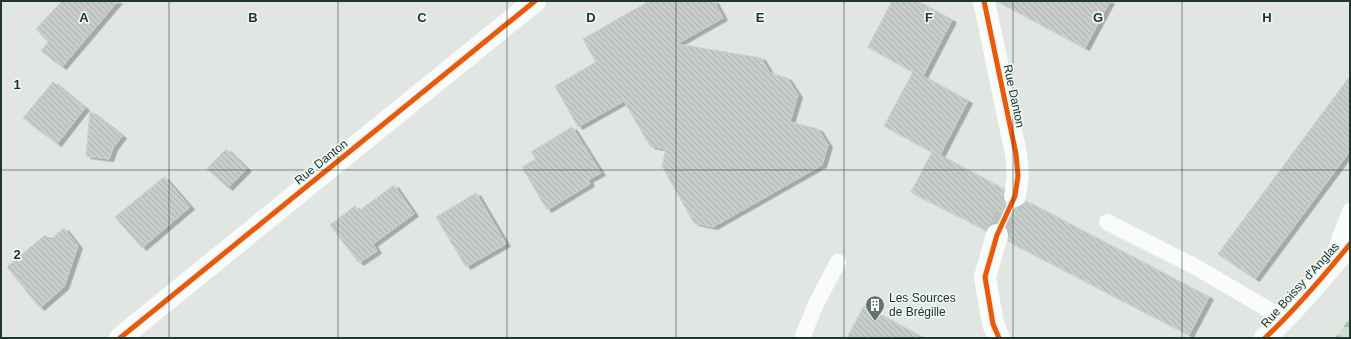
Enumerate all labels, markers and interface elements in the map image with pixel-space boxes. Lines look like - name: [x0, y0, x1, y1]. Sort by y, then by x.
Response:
- text: A: [79, 10, 89, 25]
- text: B: [248, 10, 258, 25]
- text: C: [417, 10, 427, 25]
- text: D: [586, 10, 596, 25]
- text: E: [756, 10, 765, 25]
- text: F: [925, 10, 933, 25]
- text: G: [1093, 10, 1103, 25]
- text: H: [1262, 10, 1272, 25]
- street label: Rue Danton: [1000, 63, 1028, 129]
- text: 1: [13, 77, 21, 92]
- street label: Rue Danton: [292, 136, 350, 188]
- street label: Rue Boissy d'Anglas: [1258, 240, 1342, 330]
- text: 2: [13, 247, 21, 262]
- place label: Les Sources de Brégille: [889, 291, 956, 319]
- building icon: Les Sources de Brégille: [864, 294, 886, 322]

